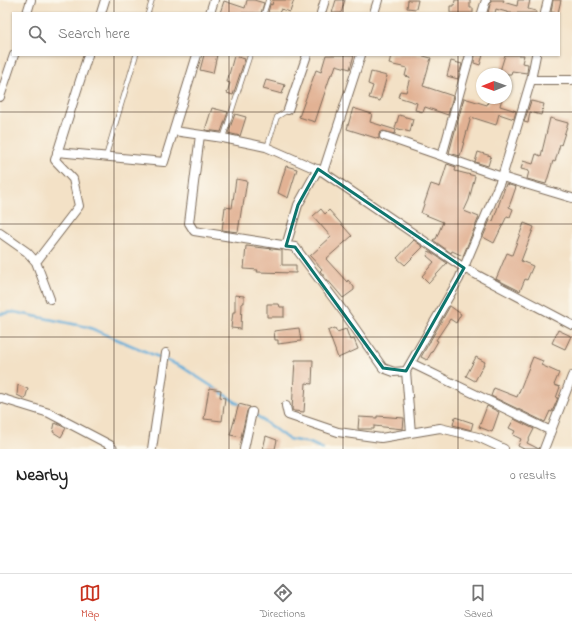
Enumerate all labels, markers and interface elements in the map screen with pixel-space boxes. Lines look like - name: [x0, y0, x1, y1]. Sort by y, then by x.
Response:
- search box: [12, 12, 560, 56]
- icon: search: [26, 23, 48, 45]
- text: Search here: [58, 23, 130, 45]
- north arrow: [476, 68, 512, 104]
- text: Nearby: [16, 463, 68, 488]
- text: 0 results: [510, 466, 556, 485]
- tab: Map: [79, 582, 101, 622]
- tab: Directions: [260, 582, 306, 622]
- tab: Saved: [464, 582, 493, 622]

